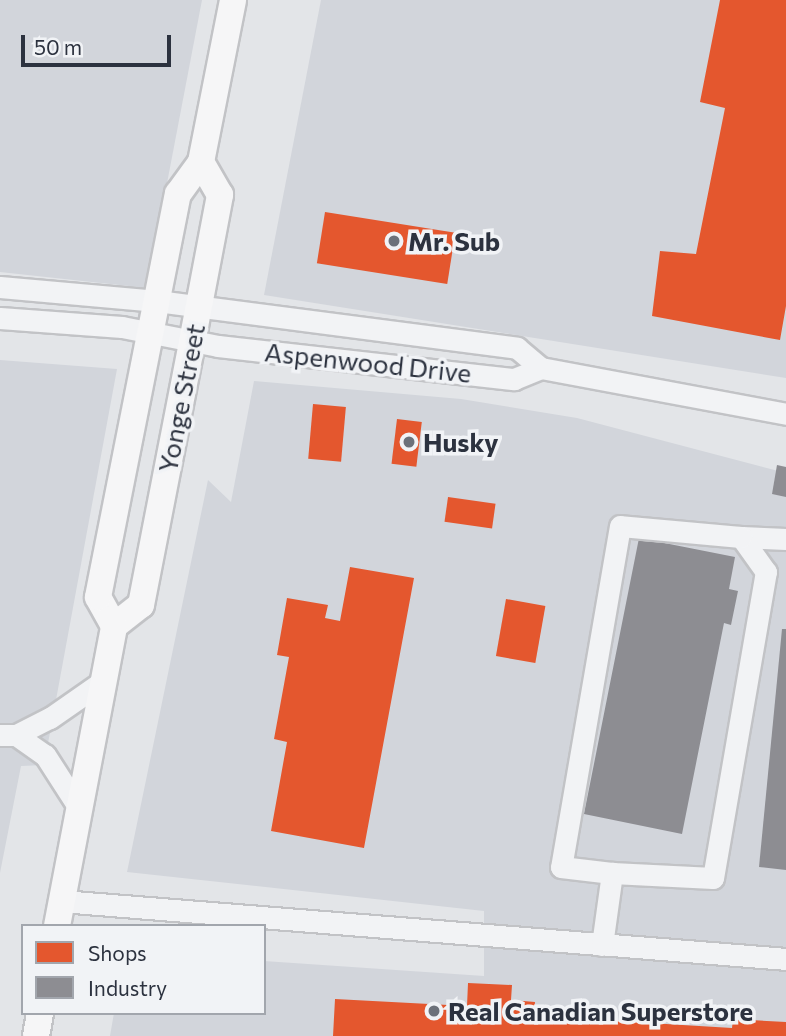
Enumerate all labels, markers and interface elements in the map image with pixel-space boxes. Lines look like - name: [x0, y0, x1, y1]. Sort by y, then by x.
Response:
- scale bar: [24, 21, 175, 65]
- text: 50 m: [34, 34, 82, 59]
- place label: Mr. Sub: [408, 225, 500, 257]
- marker: Mr. Sub: [386, 233, 402, 249]
- street label: Yonge Street: [151, 321, 211, 475]
- street label: Aspenwood Drive: [263, 336, 473, 388]
- place label: Husky: [423, 426, 499, 458]
- marker: Husky: [401, 434, 417, 450]
- legend: [21, 924, 266, 1015]
- text: Shops: [88, 940, 147, 965]
- text: Industry: [88, 975, 167, 1000]
- place label: Real Canadian Superstore: [448, 995, 753, 1027]
- marker: Real Canadian Superstore: [426, 1003, 442, 1019]

